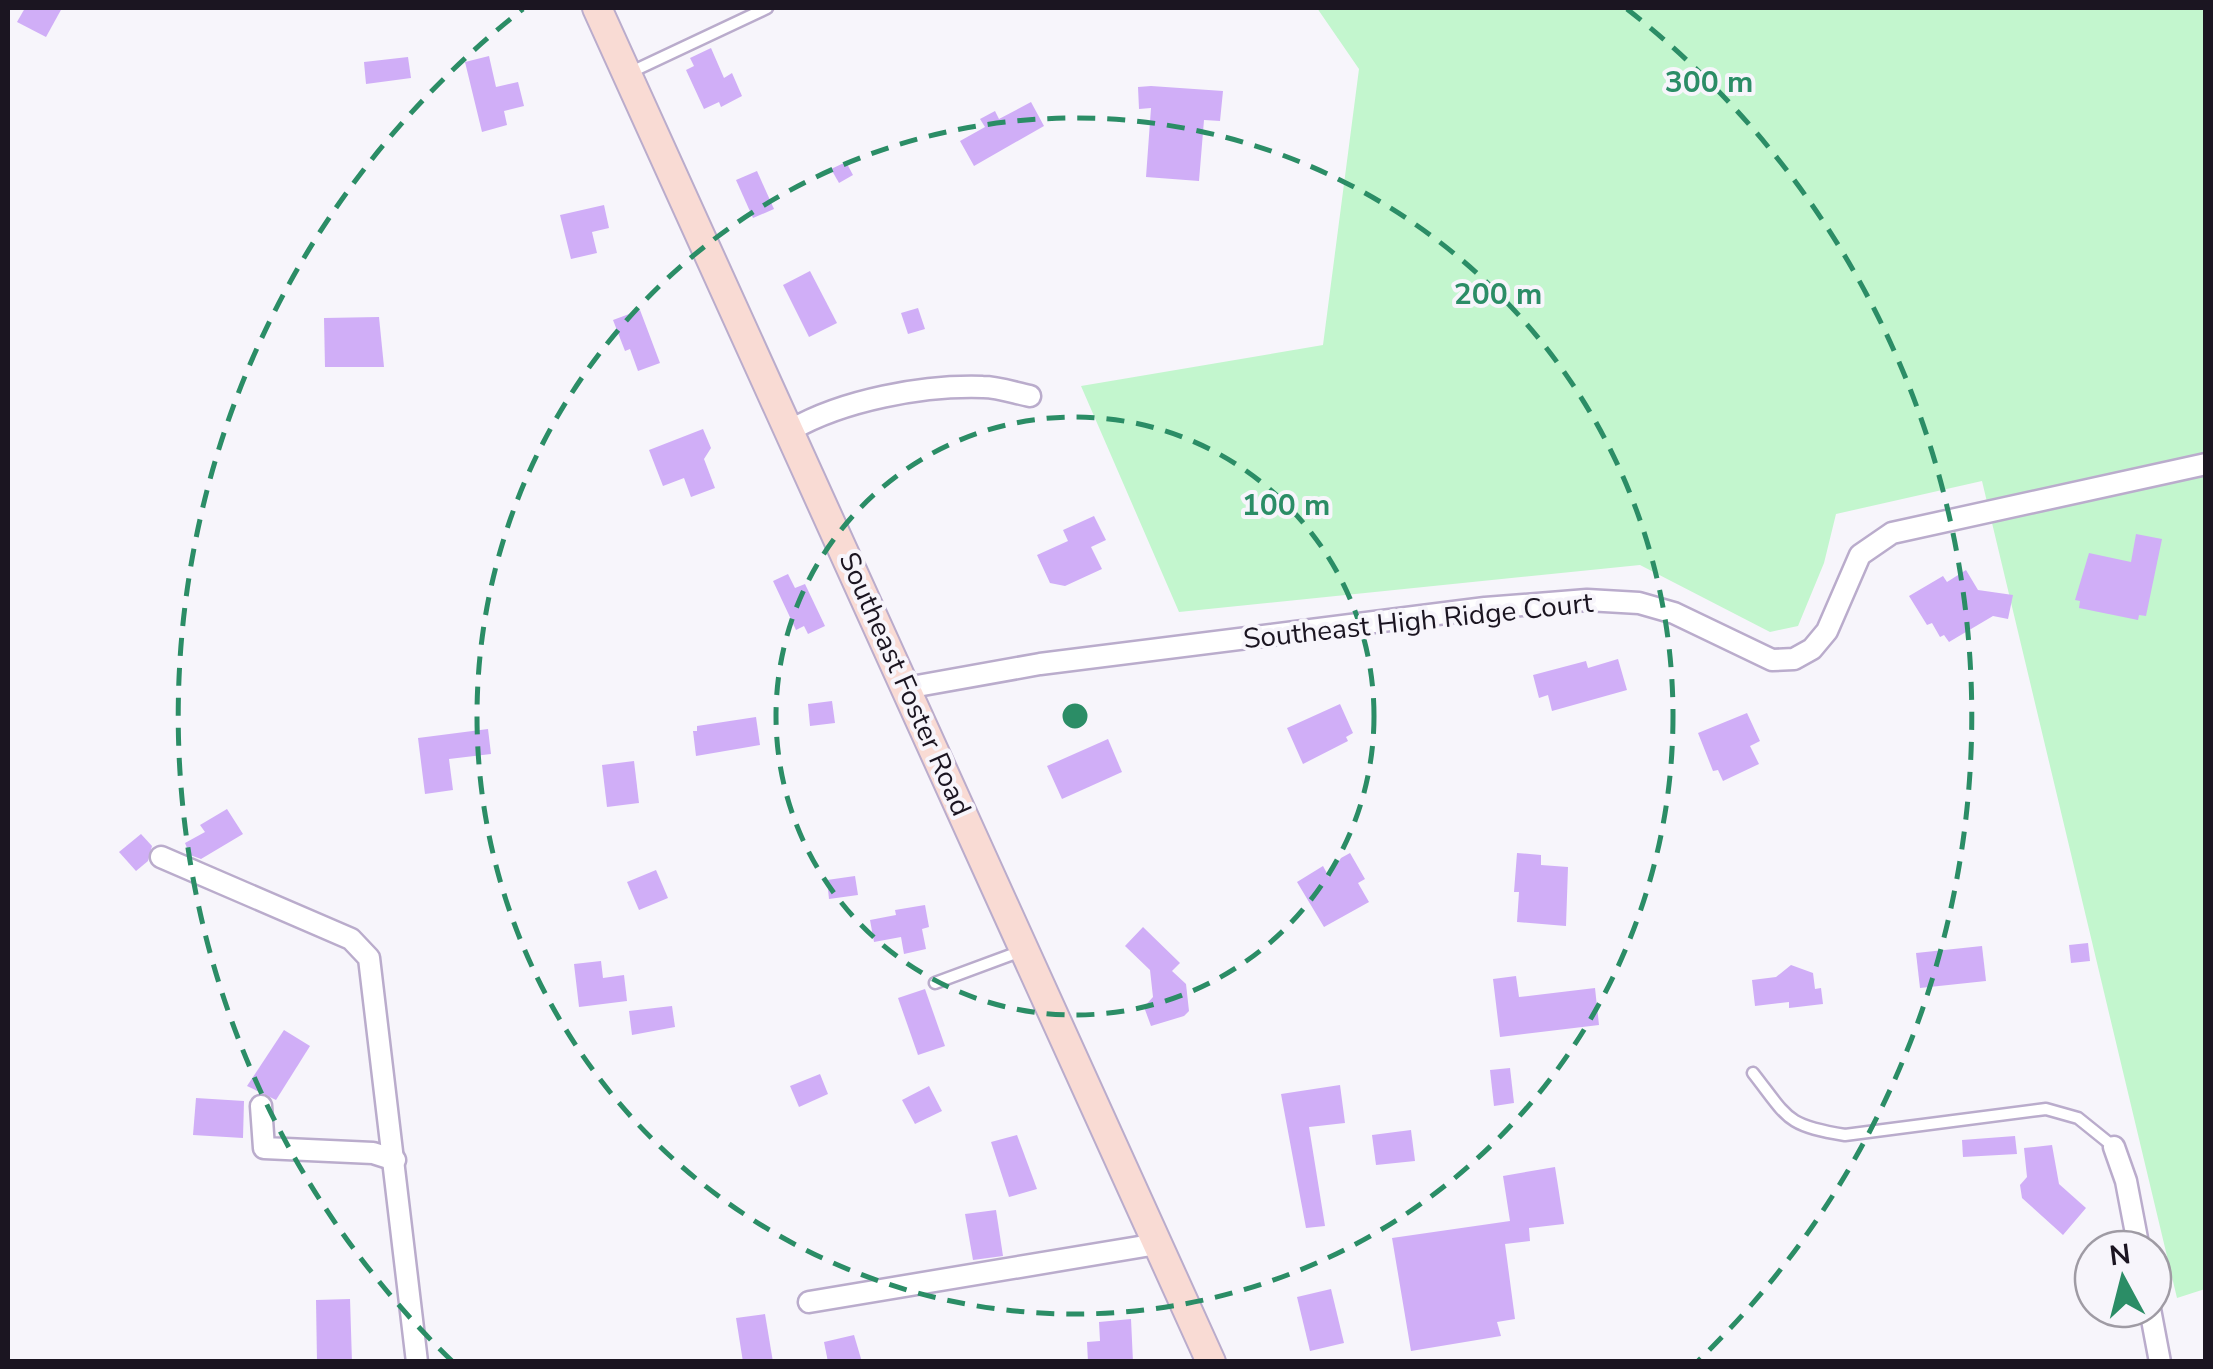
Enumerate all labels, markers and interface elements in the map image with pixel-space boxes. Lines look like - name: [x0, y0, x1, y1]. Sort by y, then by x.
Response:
- text: 300 m: [1665, 62, 1753, 103]
- text: 200 m: [1454, 274, 1542, 315]
- text: 100 m: [1242, 485, 1330, 526]
- street label: Southeast Foster Road: [830, 546, 980, 822]
- street label: Southeast High Ridge Court: [1241, 584, 1595, 658]
- centre of rings: [1057, 698, 1093, 734]
- north arrow: [2073, 1229, 2173, 1329]
- text: N: [2107, 1235, 2133, 1275]

